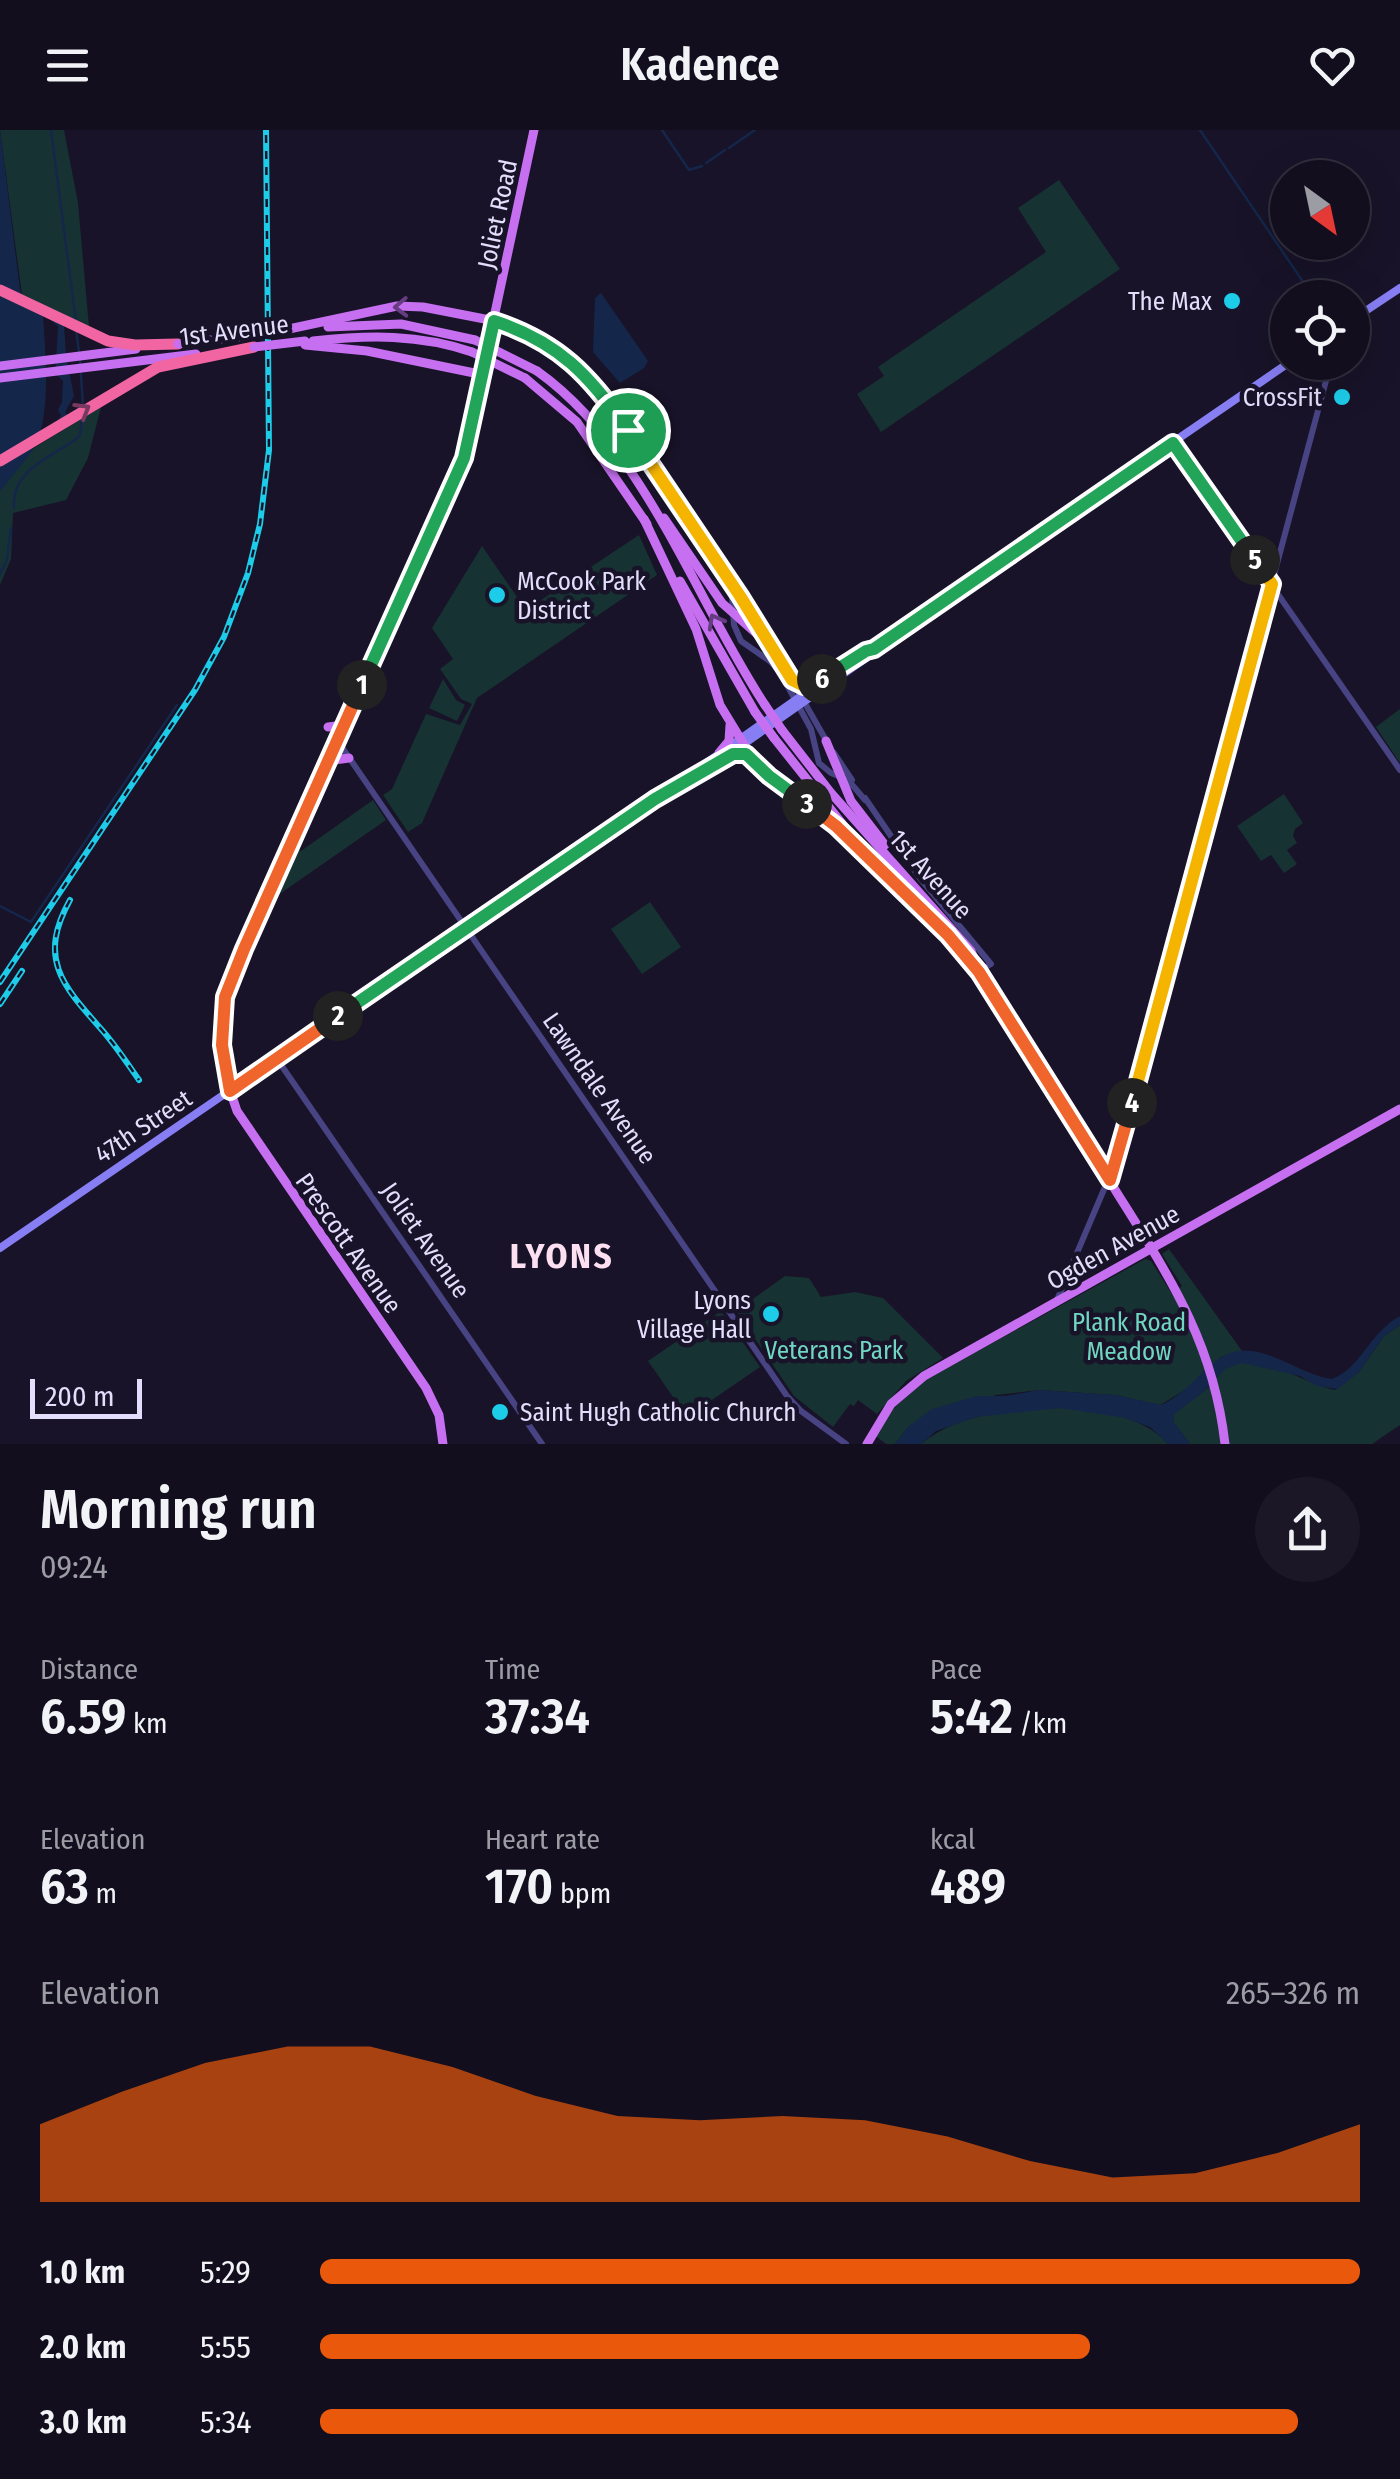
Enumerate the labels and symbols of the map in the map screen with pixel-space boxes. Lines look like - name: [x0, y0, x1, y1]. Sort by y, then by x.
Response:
- street label: Joliet Road: [472, 157, 524, 272]
- north arrow: [1270, 160, 1370, 260]
- place label: The Max: [1128, 287, 1212, 317]
- marker: The Max: [1221, 290, 1243, 312]
- one-way arrow: [392, 296, 408, 317]
- street label: 1st Avenue: [178, 309, 290, 353]
- place label: CrossFit: [1243, 383, 1323, 413]
- marker: CrossFit: [1331, 386, 1353, 408]
- pin: [586, 388, 671, 473]
- one-way arrow: [72, 404, 90, 423]
- pin: 5: [1230, 535, 1280, 585]
- place label: McCook Park District: [517, 567, 646, 626]
- marker: McCook Park District: [486, 584, 508, 606]
- one-way arrow: [708, 614, 728, 632]
- pin: 6: [797, 654, 847, 704]
- pin: 1: [337, 660, 387, 710]
- pin: 3: [782, 779, 832, 829]
- street label: 1st Avenue: [882, 824, 978, 925]
- pin: 2: [313, 991, 363, 1041]
- street label: Lawndale Avenue: [536, 1007, 662, 1170]
- pin: 4: [1107, 1078, 1157, 1128]
- street label: 47th Street: [89, 1083, 198, 1170]
- street label: Prescott Avenue: [289, 1168, 408, 1319]
- street label: Joliet Avenue: [374, 1177, 476, 1304]
- street label: Ogden Avenue: [1042, 1199, 1185, 1297]
- district label: LYONS: [510, 1235, 614, 1277]
- place label: Lyons Village Hall: [637, 1286, 751, 1345]
- marker: Lyons Village Hall: [760, 1303, 782, 1325]
- park label: Plank Road Meadow: [1072, 1308, 1186, 1367]
- park label: Veterans Park: [765, 1336, 904, 1366]
- scale bar: [30, 1374, 142, 1418]
- place label: Saint Hugh Catholic Church: [520, 1398, 796, 1428]
- marker: Saint Hugh Catholic Church: [489, 1401, 511, 1423]

